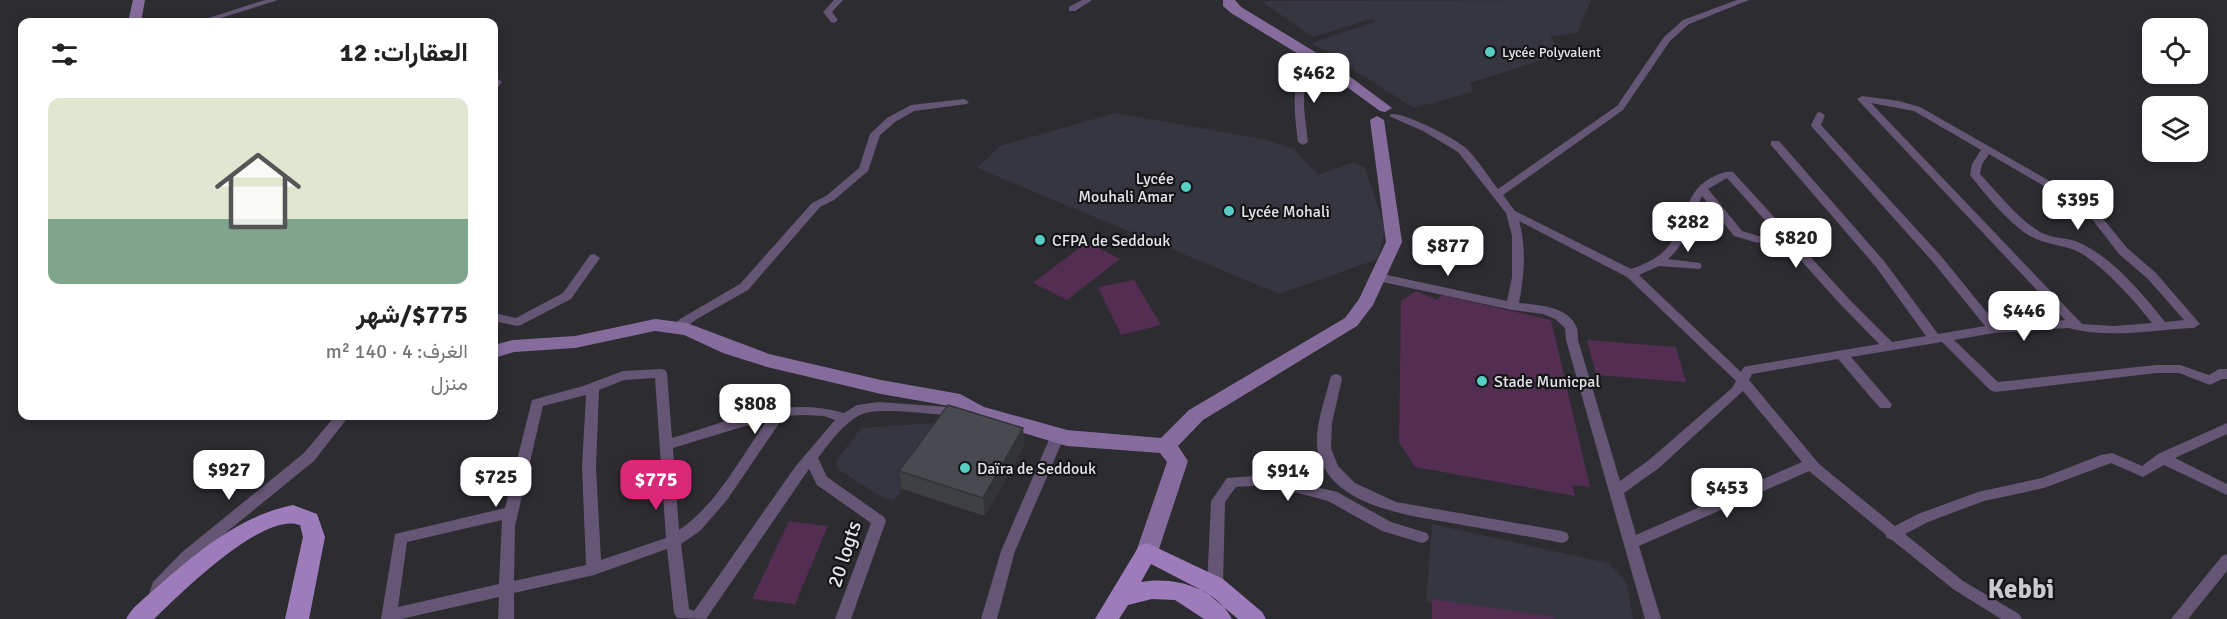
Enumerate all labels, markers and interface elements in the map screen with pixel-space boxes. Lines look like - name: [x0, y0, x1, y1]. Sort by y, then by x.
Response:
- map controls: [2142, 18, 2208, 162]
- button: locate: [2142, 18, 2208, 84]
- text: العقارات: 12: [339, 37, 468, 69]
- icon: filters: [48, 38, 81, 71]
- place label: Lycée Polyvalent: [1502, 44, 1601, 61]
- marker: Lycée Polyvalent: [1483, 45, 1497, 59]
- pin: $462: [1278, 53, 1350, 104]
- text: $462: [1292, 60, 1336, 85]
- button: layers: [2142, 96, 2208, 162]
- icon: home: [204, 137, 312, 245]
- place label: Lycée Mouhali Amar: [1078, 169, 1174, 207]
- marker: Lycée Mouhali Amar: [1179, 180, 1193, 194]
- pin: $395: [2042, 180, 2114, 231]
- text: $395: [2056, 187, 2100, 212]
- place label: Lycée Mohali: [1241, 202, 1330, 222]
- pin: $282: [1652, 202, 1724, 253]
- marker: Lycée Mohali: [1222, 204, 1236, 218]
- text: $282: [1666, 209, 1710, 234]
- pin: $820: [1760, 218, 1832, 269]
- text: $820: [1774, 225, 1818, 250]
- pin: $877: [1412, 226, 1484, 277]
- place label: CFPA de Seddouk: [1052, 231, 1170, 251]
- marker: CFPA de Seddouk: [1033, 233, 1047, 247]
- text: $877: [1426, 233, 1470, 258]
- pin: $446: [1988, 291, 2060, 342]
- text: $446: [2002, 298, 2046, 323]
- text: $775/شهر: [356, 299, 468, 331]
- text: الغرف: 4 · 140 m²: [326, 339, 468, 364]
- text: منزل: [431, 371, 468, 396]
- place label: Stade Municpal: [1494, 372, 1600, 392]
- marker: Stade Municpal: [1475, 374, 1489, 388]
- pin: $808: [719, 384, 791, 435]
- text: $808: [733, 391, 777, 416]
- pin: $927: [193, 450, 265, 501]
- pin: $914: [1252, 451, 1324, 502]
- text: $927: [207, 457, 251, 482]
- pin: $725: [460, 457, 532, 508]
- text: $914: [1266, 458, 1310, 483]
- place label: Daïra de Seddouk: [977, 459, 1096, 479]
- pin: $775: [620, 460, 692, 511]
- marker: Daïra de Seddouk: [958, 461, 972, 475]
- text: $725: [474, 464, 518, 489]
- text: $775: [634, 467, 678, 492]
- pin: $453: [1691, 468, 1763, 519]
- text: $453: [1705, 475, 1749, 500]
- street label: 20 logts: [822, 518, 867, 591]
- district label: Kebbi: [1988, 573, 2054, 606]

